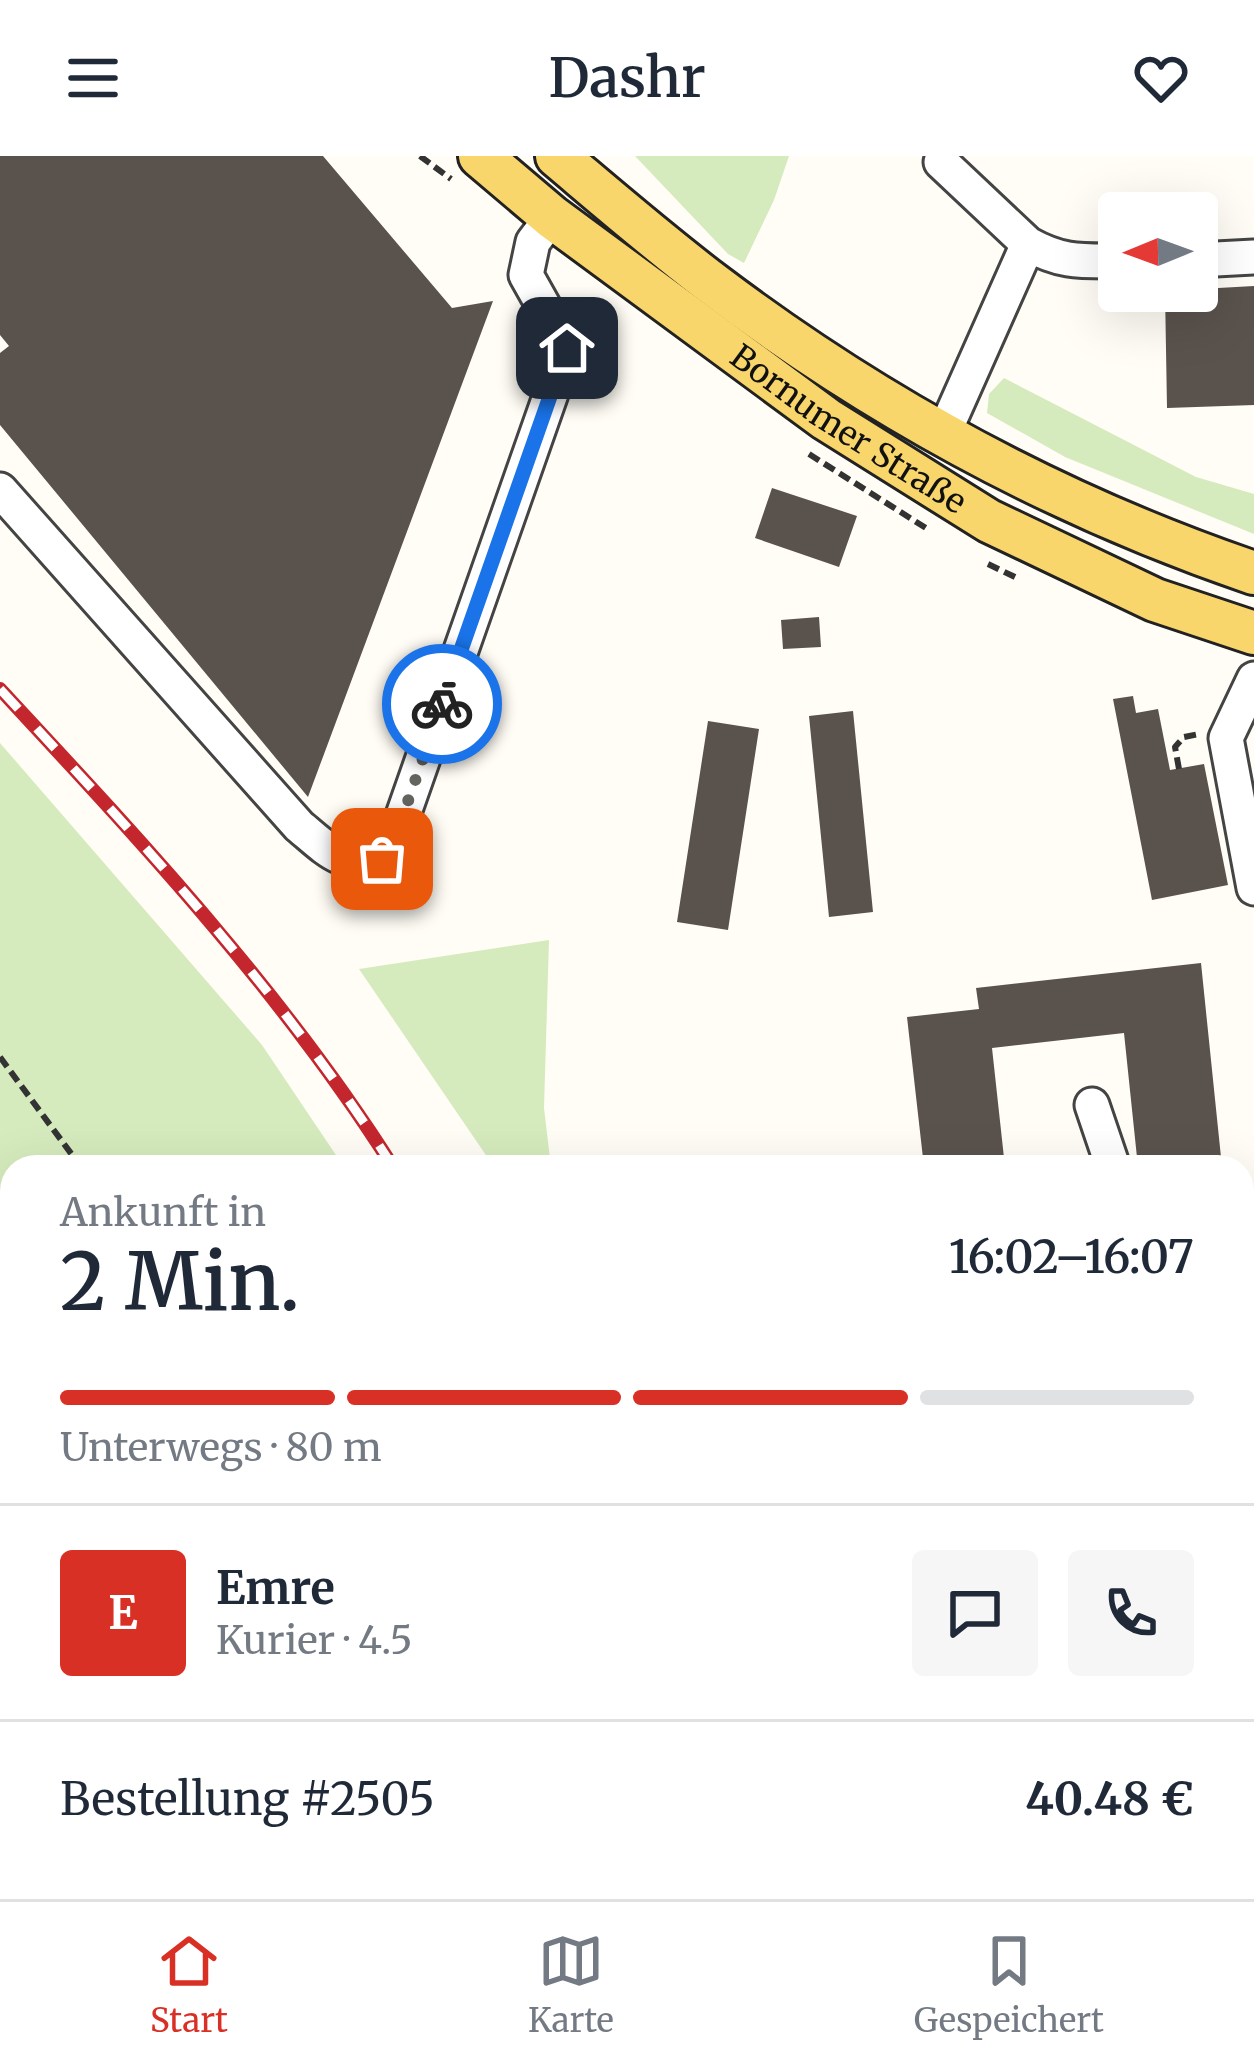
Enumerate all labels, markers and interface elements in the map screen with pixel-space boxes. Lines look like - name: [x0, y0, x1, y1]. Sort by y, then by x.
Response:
- text: Dashr: [549, 44, 706, 112]
- icon: menu: [60, 45, 126, 111]
- icon: heart: [1128, 45, 1194, 111]
- north arrow: [1098, 192, 1218, 312]
- map controls: [1098, 192, 1218, 312]
- pin: [516, 297, 618, 399]
- icon: home: [534, 315, 600, 381]
- street label: Bornumer Straße: [723, 335, 974, 522]
- courier: [382, 644, 502, 764]
- icon: bike: [409, 671, 475, 737]
- pin: [331, 808, 433, 910]
- icon: bag: [349, 826, 415, 892]
- text: Ankunft in: [60, 1188, 266, 1237]
- text: 16:02–16:07: [949, 1229, 1194, 1285]
- text: 2 Min.: [60, 1233, 300, 1331]
- text: Unterwegs · 80 m: [60, 1423, 382, 1472]
- button: chat: [912, 1550, 1038, 1676]
- button: phone: [1068, 1550, 1194, 1676]
- text: Emre: [216, 1560, 335, 1616]
- text: E: [108, 1585, 138, 1641]
- text: Kurier · 4.5: [216, 1616, 413, 1665]
- text: Bestellung #2505: [60, 1771, 435, 1827]
- text: 40.48 €: [1025, 1771, 1194, 1827]
- tab: Start: [150, 1928, 228, 2041]
- tab: Karte: [528, 1928, 614, 2041]
- tab: Gespeichert: [914, 1928, 1104, 2041]

